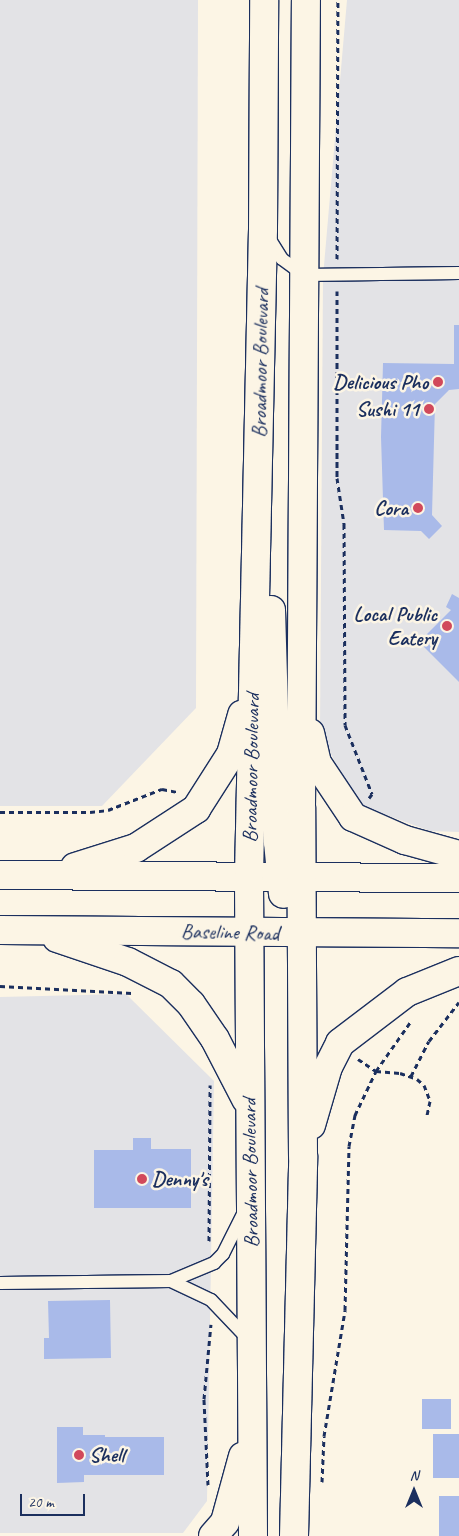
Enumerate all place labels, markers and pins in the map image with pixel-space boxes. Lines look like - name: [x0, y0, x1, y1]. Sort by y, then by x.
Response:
- place label: Delicious Pho: [333, 369, 428, 395]
- marker: Delicious Pho: [432, 376, 444, 388]
- place label: Sushi 11: [356, 396, 419, 422]
- marker: Sushi 11: [423, 403, 435, 415]
- place label: Cora: [374, 495, 408, 521]
- marker: Cora: [412, 502, 424, 514]
- place label: Local Public Eatery: [353, 601, 437, 651]
- marker: Local Public Eatery: [441, 620, 453, 632]
- place label: Denny's: [152, 1166, 208, 1192]
- marker: Denny's: [136, 1173, 148, 1185]
- place label: Shell: [89, 1442, 124, 1468]
- marker: Shell: [73, 1449, 85, 1461]

